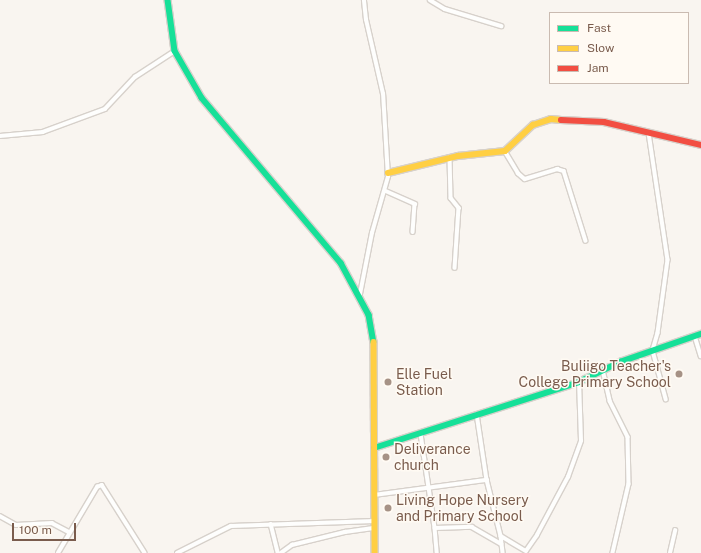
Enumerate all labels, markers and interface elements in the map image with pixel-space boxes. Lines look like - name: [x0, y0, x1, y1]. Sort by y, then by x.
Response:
- legend: [549, 12, 689, 84]
- text: Fast: [587, 21, 611, 35]
- text: Slow: [587, 41, 614, 55]
- text: Jam: [587, 61, 609, 75]
- place label: Buliigo Teacher's College Primary School: [518, 358, 671, 390]
- place label: Elle Fuel Station: [396, 366, 452, 398]
- marker: Buliigo Teacher's College Primary School: [674, 369, 684, 379]
- marker: Elle Fuel Station: [383, 377, 393, 387]
- place label: Deliverance church: [394, 441, 471, 474]
- marker: Deliverance church: [381, 452, 391, 462]
- place label: Living Hope Nursery and Primary School: [396, 492, 529, 524]
- marker: Living Hope Nursery and Primary School: [383, 503, 393, 513]
- scale bar: [14, 515, 78, 541]
- text: 100 m: [19, 523, 52, 537]

